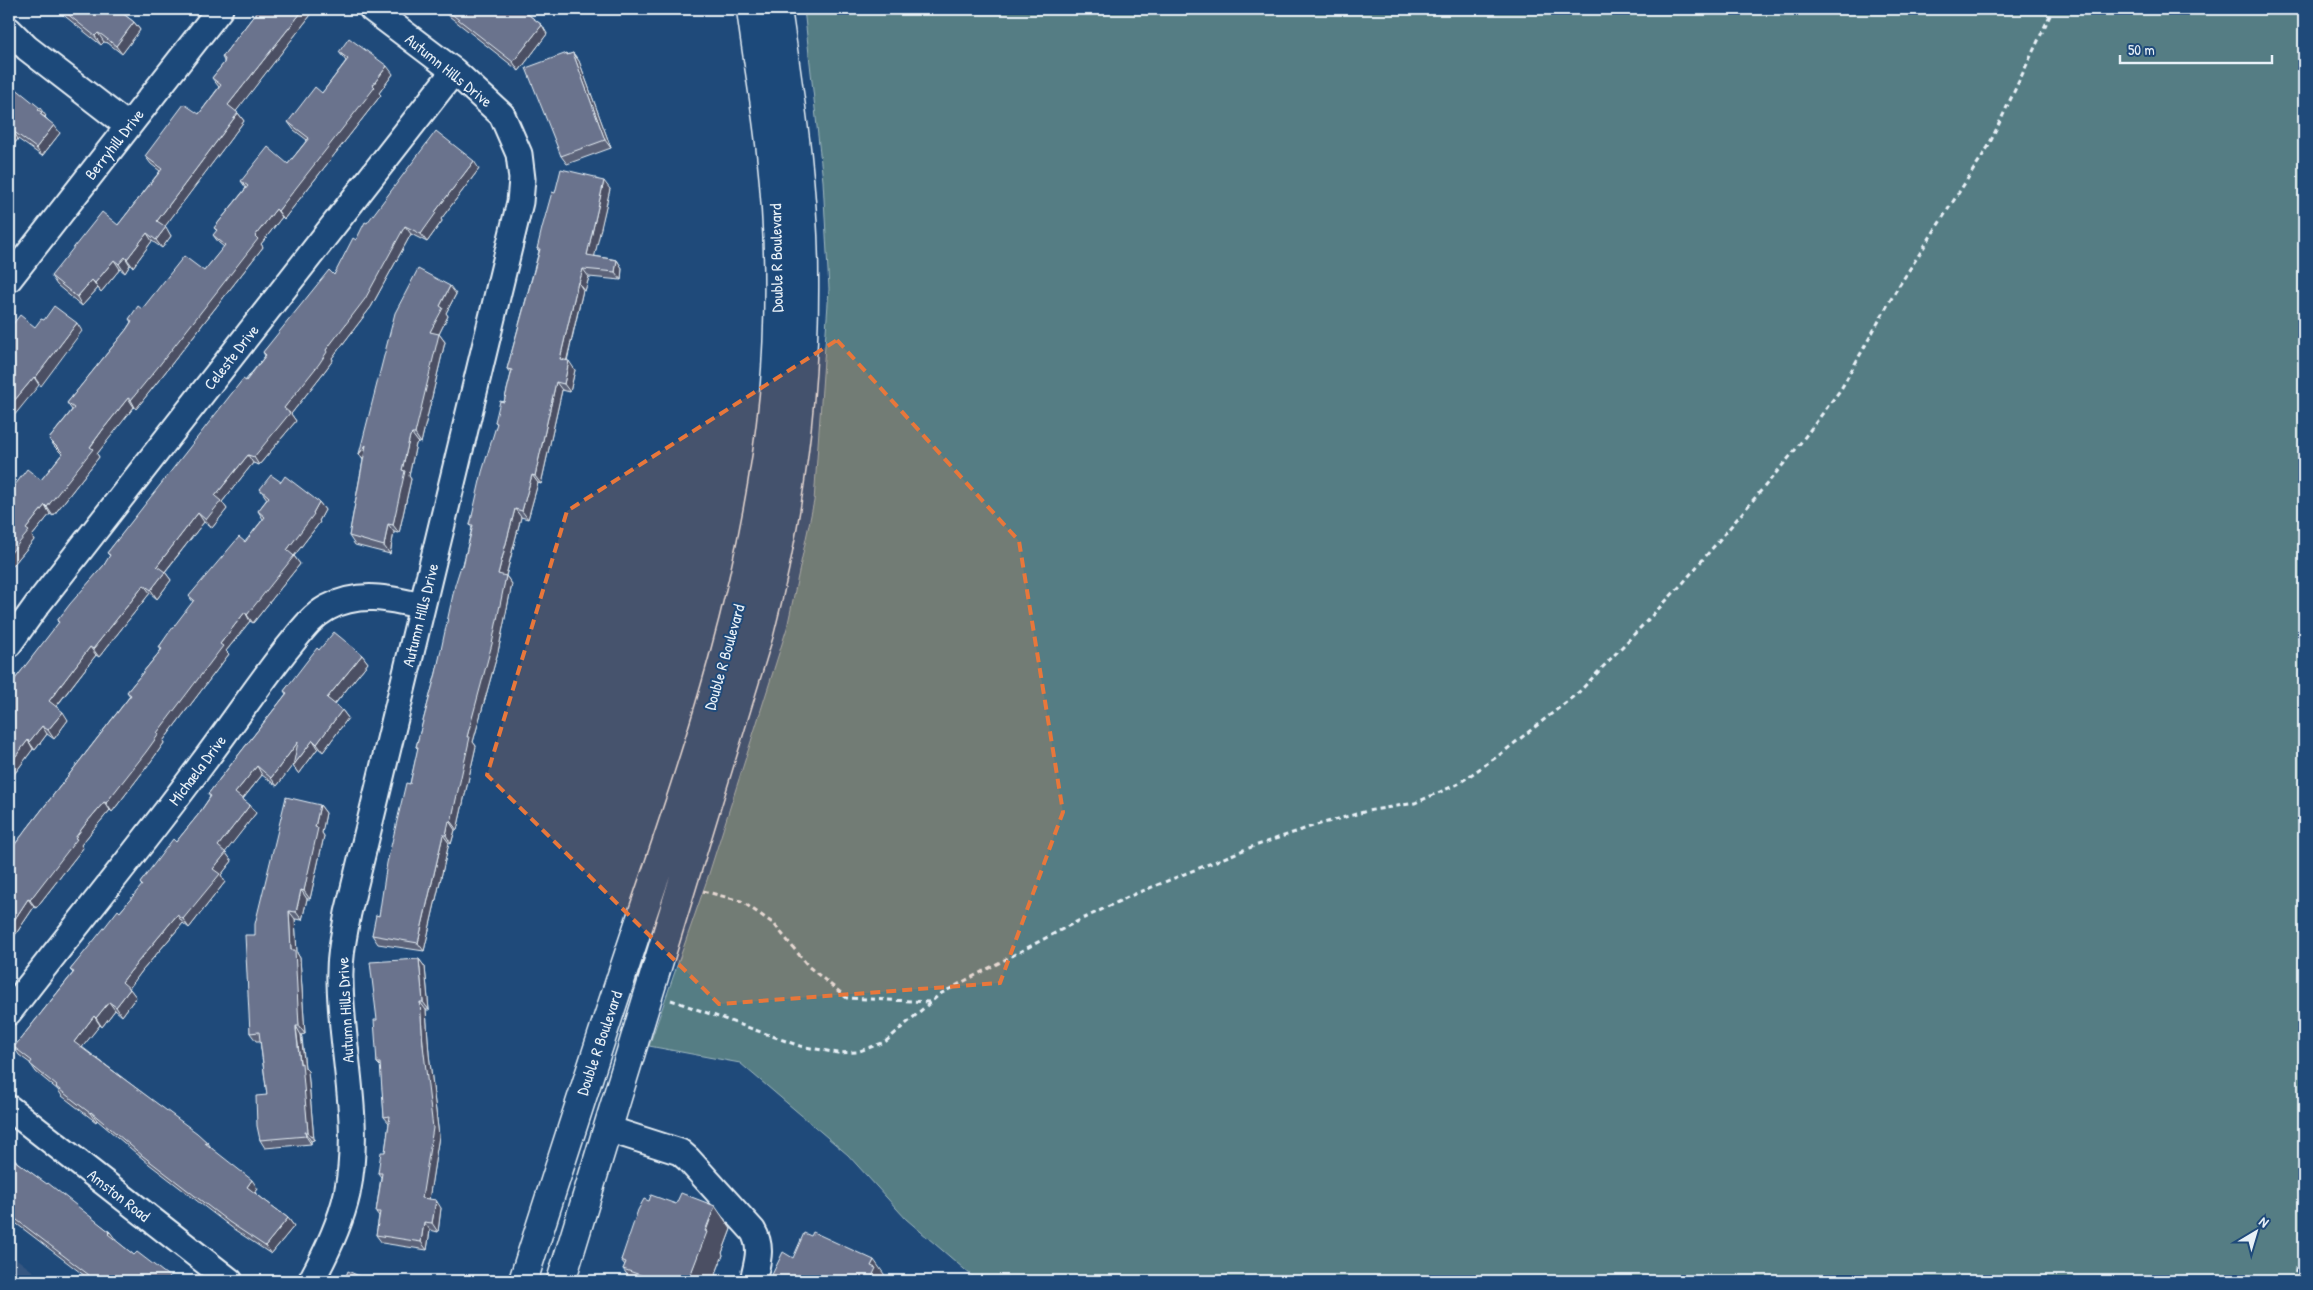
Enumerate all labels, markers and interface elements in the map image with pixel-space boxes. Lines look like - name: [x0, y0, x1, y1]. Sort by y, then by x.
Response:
- street label: Autumn Hills Drive: [401, 28, 498, 112]
- scale bar: [2120, 32, 2273, 64]
- text: 50 m: [2128, 39, 2155, 60]
- street label: Berryhill Drive: [79, 103, 149, 184]
- street label: Double R Boulevard: [764, 203, 788, 313]
- street label: Celeste Drive: [198, 319, 264, 394]
- street label: Autumn Hills Drive: [397, 560, 444, 669]
- street label: Double R Boulevard: [698, 602, 750, 712]
- street label: Michaela Drive: [163, 730, 231, 810]
- street label: Autumn Hills Drive: [331, 956, 359, 1063]
- street label: Double R Boulevard: [571, 988, 627, 1098]
- street label: Amston Road: [83, 1164, 155, 1226]
- north arrow: [2230, 1208, 2280, 1258]
- text: N: [2256, 1212, 2274, 1231]

